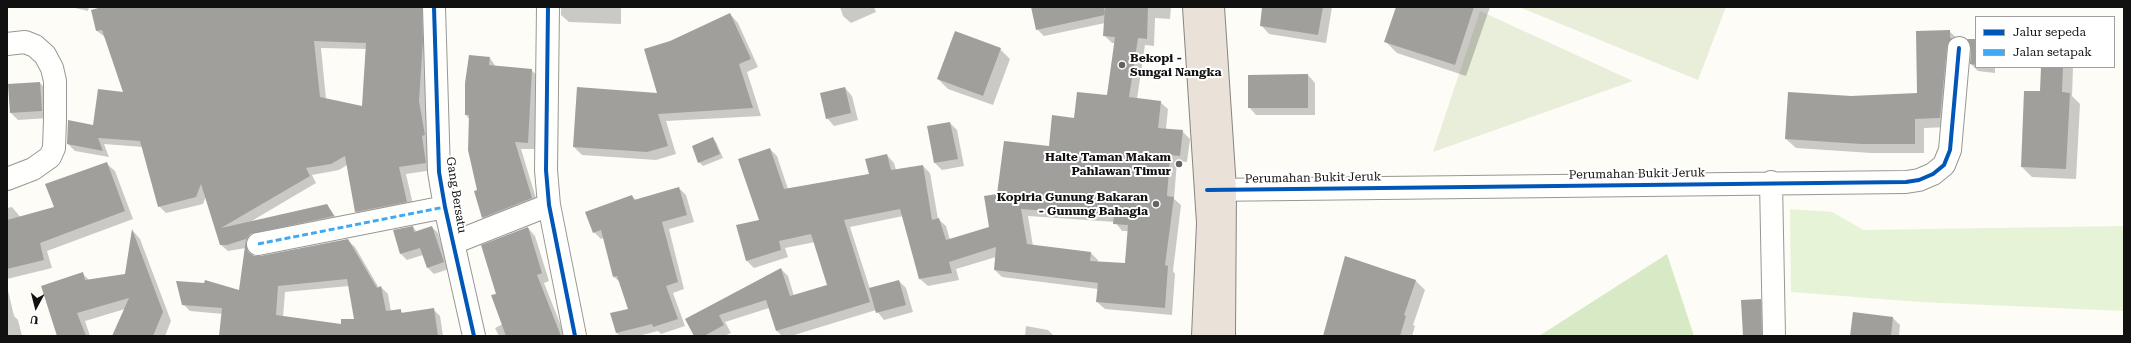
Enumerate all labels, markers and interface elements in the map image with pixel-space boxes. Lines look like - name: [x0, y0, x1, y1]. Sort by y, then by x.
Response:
- legend: [1975, 16, 2115, 68]
- text: Jalur sepeda: [2013, 25, 2086, 39]
- text: Jalan setapak: [2013, 45, 2092, 59]
- place label: Bekopi - Sungai Nangka: [1130, 51, 1222, 79]
- marker: Bekopi - Sungai Nangka: [1117, 60, 1127, 70]
- place label: Halte Taman Makam Pahlawan Timur: [1045, 150, 1171, 178]
- street label: Gang Bersatu: [443, 156, 469, 234]
- marker: Halte Taman Makam Pahlawan Timur: [1174, 159, 1184, 169]
- street label: Perumahan Bukit Jeruk: [1569, 166, 1705, 182]
- street label: Perumahan Bukit Jeruk: [1245, 170, 1381, 186]
- place label: Kopiria Gunung Bakaran - Gunung Bahagia: [997, 190, 1148, 218]
- marker: Kopiria Gunung Bakaran - Gunung Bahagia: [1151, 199, 1161, 209]
- north arrow: [16, 287, 56, 327]
- text: U: [29, 312, 39, 326]

